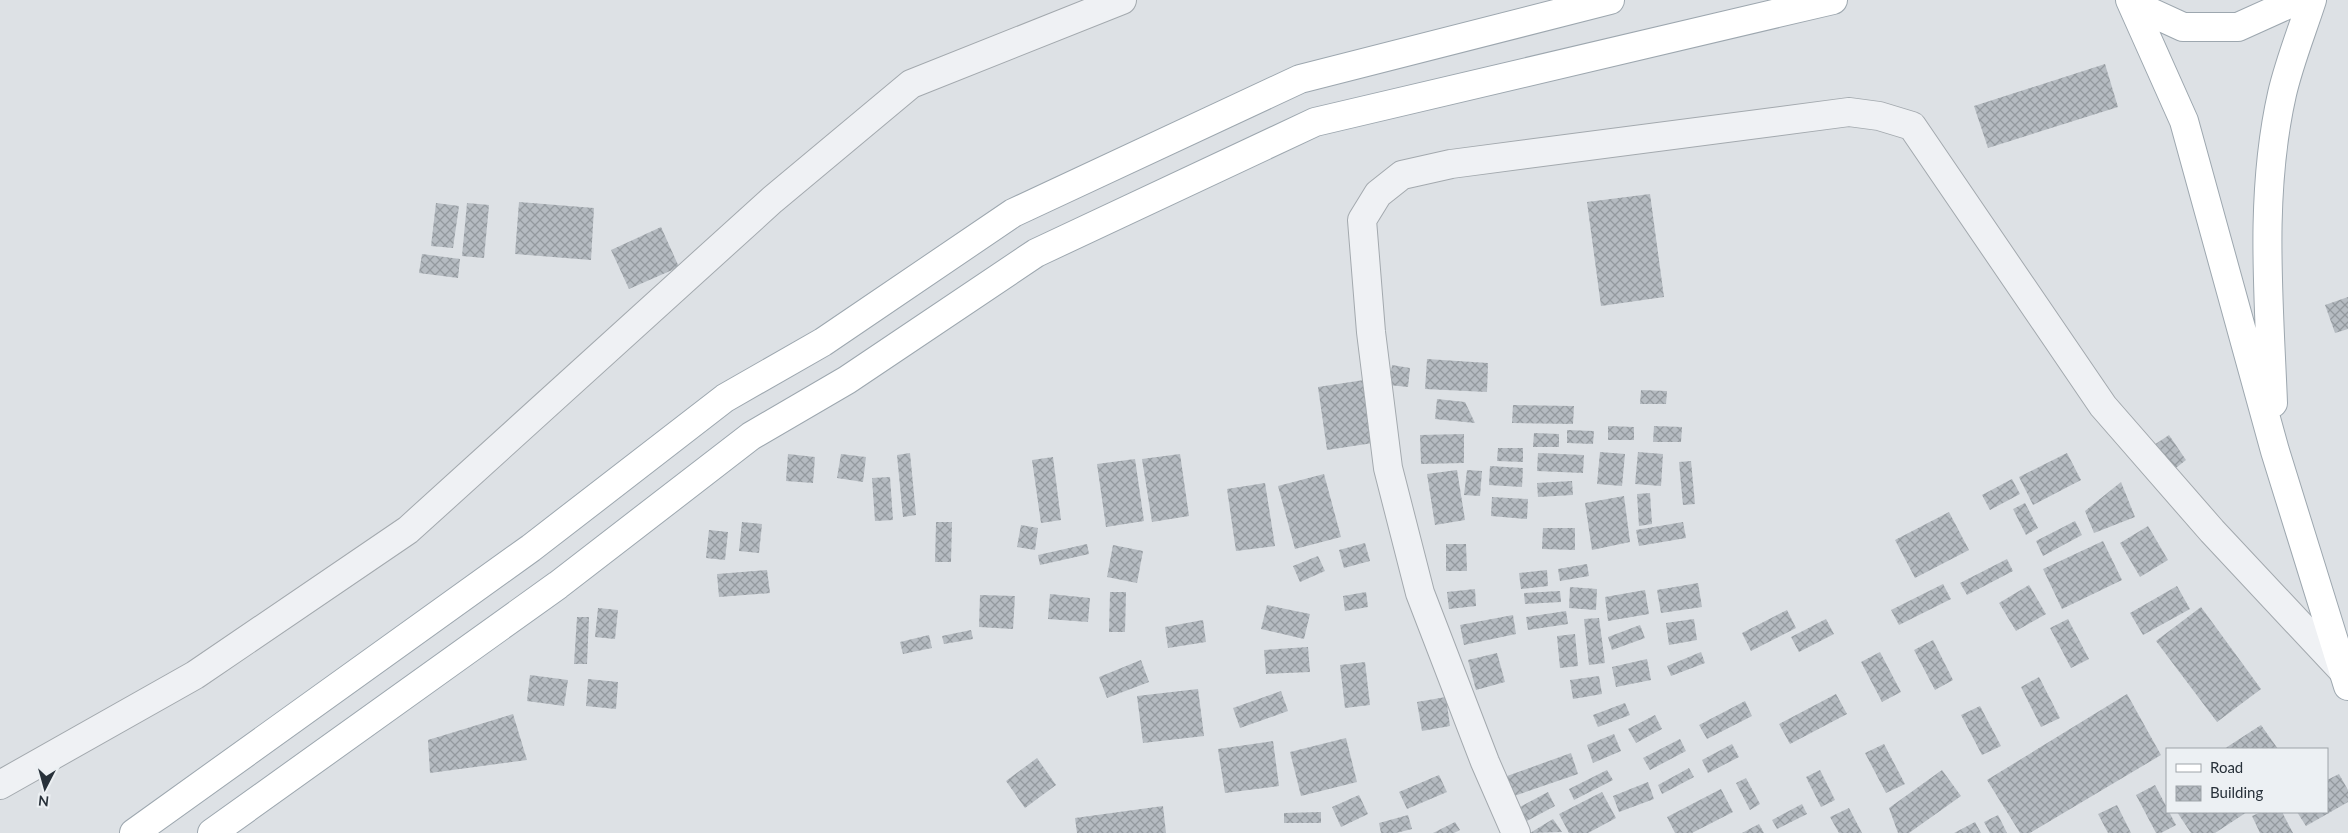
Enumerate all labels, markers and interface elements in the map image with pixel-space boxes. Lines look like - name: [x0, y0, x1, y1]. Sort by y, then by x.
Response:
- legend: [2166, 748, 2328, 813]
- text: Road: [2210, 758, 2243, 776]
- north arrow: [20, 763, 70, 813]
- text: Building: [2210, 783, 2263, 801]
- text: N: [37, 792, 50, 810]

